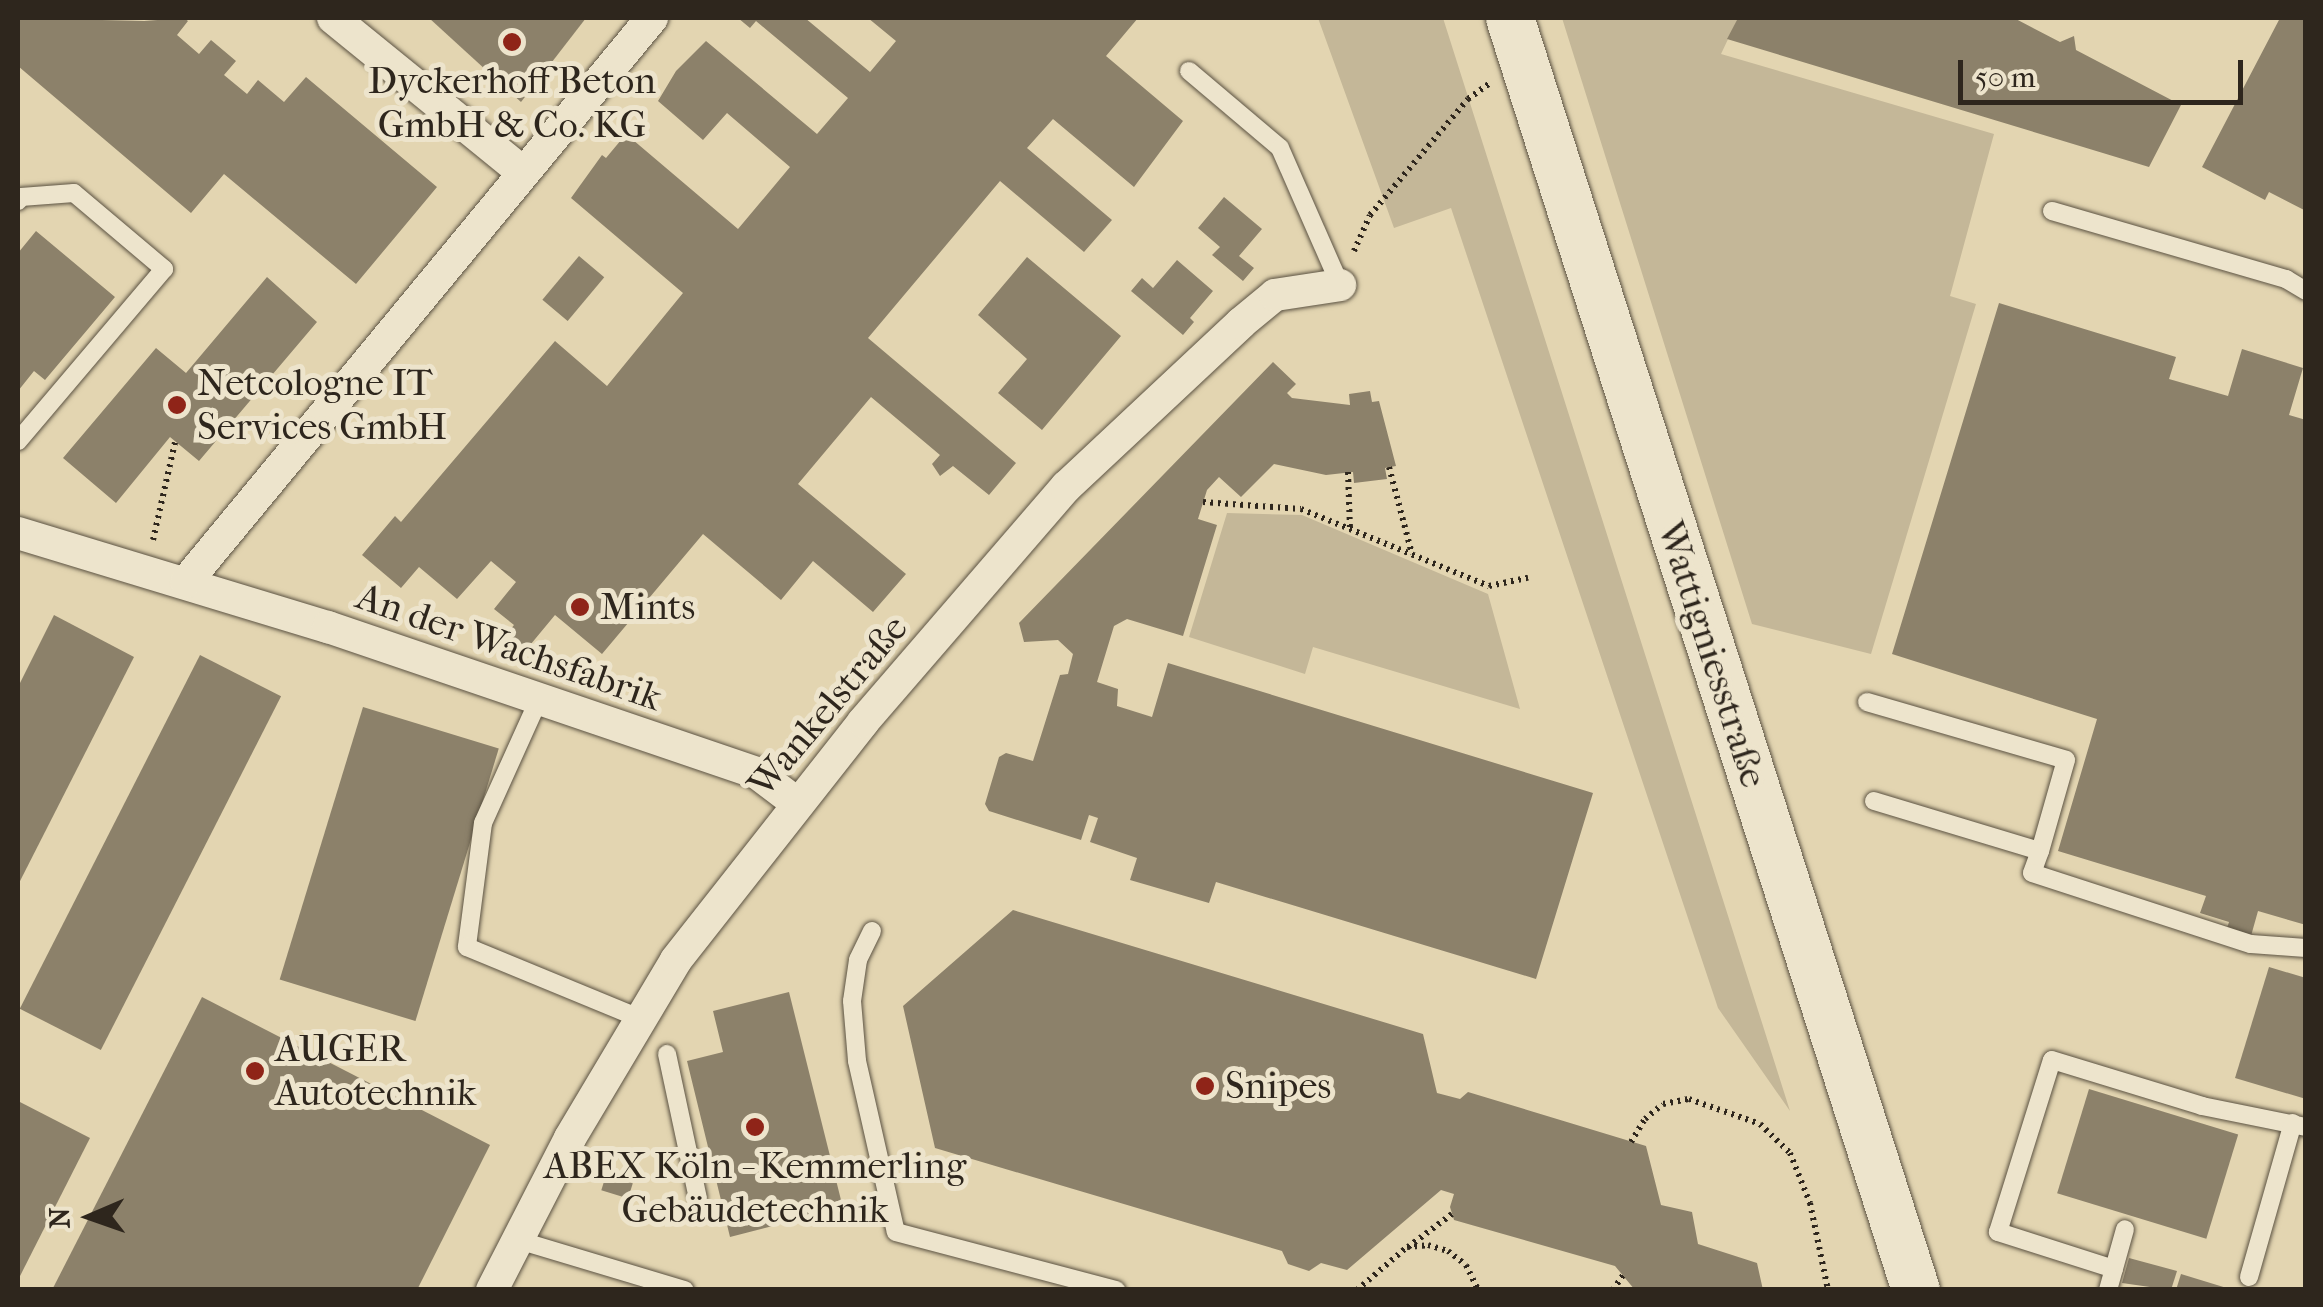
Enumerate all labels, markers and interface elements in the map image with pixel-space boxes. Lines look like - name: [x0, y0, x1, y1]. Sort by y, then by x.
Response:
- marker: Dyckerhoff Beton GmbH & Co. KG: [501, 31, 523, 53]
- scale bar: [1963, 40, 2248, 102]
- place label: Dyckerhoff Beton GmbH & Co. KG: [368, 58, 656, 147]
- text: 50 m: [1975, 60, 2036, 95]
- place label: Netcologne IT Services GmbH: [197, 360, 447, 449]
- marker: Netcologne IT Services GmbH: [166, 394, 188, 416]
- street label: Wattigniesstraße: [1647, 515, 1777, 793]
- street label: An der Wachsfabrik: [350, 573, 668, 721]
- place label: Mints: [600, 584, 695, 630]
- marker: Mints: [569, 596, 591, 618]
- street label: Wankelstraße: [739, 606, 917, 806]
- place label: AUGER Autotechnik: [275, 1026, 476, 1116]
- marker: AUGER Autotechnik: [244, 1060, 266, 1082]
- place label: Snipes: [1225, 1063, 1331, 1109]
- marker: Snipes: [1194, 1075, 1216, 1097]
- marker: ABEX Köln - Kemmerling Gebäudetechnik: [744, 1116, 766, 1138]
- place label: ABEX Köln - Kemmerling Gebäudetechnik: [544, 1143, 966, 1232]
- north arrow: [40, 1167, 140, 1267]
- text: N: [43, 1207, 76, 1229]

